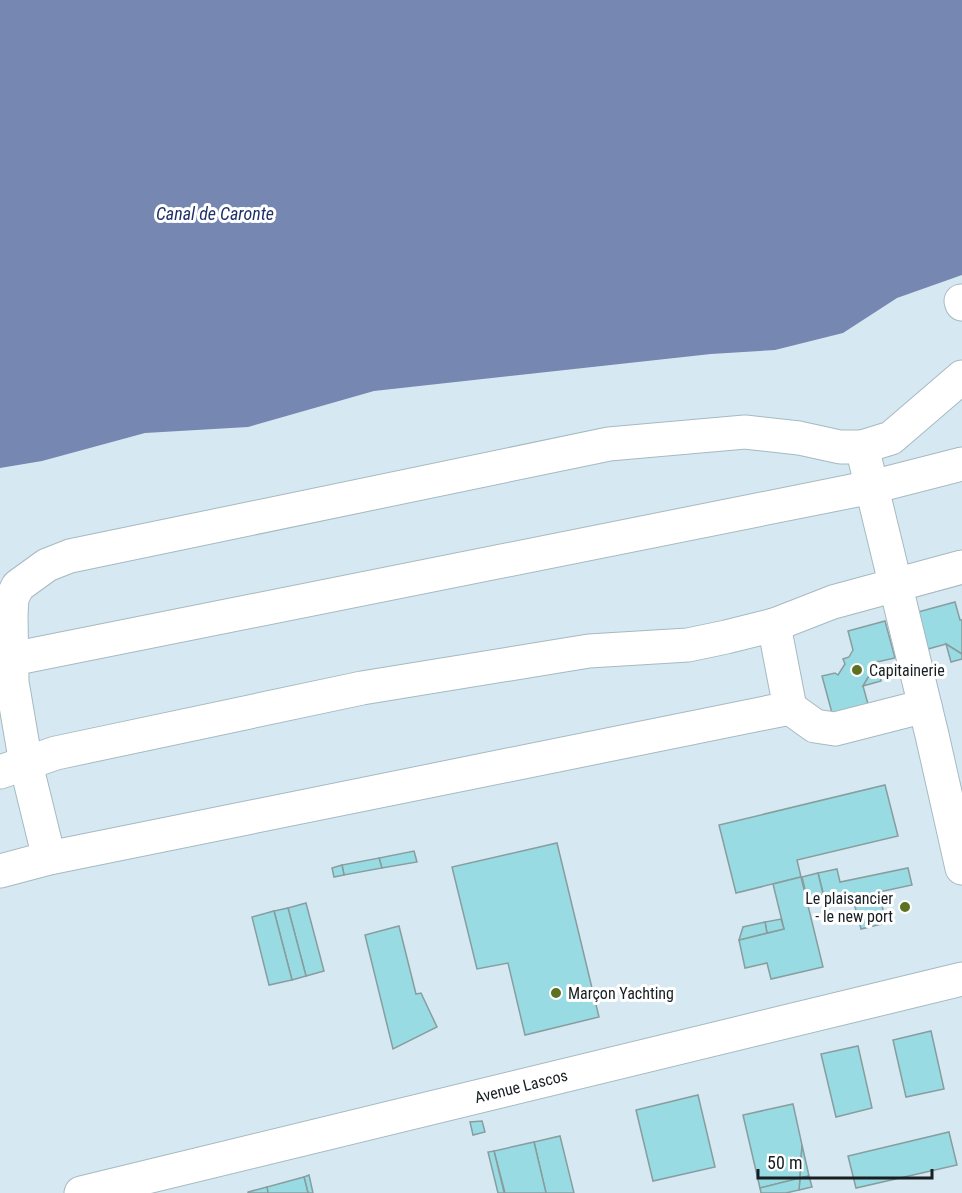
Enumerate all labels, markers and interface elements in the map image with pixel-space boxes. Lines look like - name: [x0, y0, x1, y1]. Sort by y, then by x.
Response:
- water label: Canal de Caronte: [156, 203, 274, 224]
- place label: Capitainerie: [869, 661, 945, 680]
- marker: Capitainerie: [850, 663, 864, 677]
- place label: Le plaisancier - le new port: [805, 889, 893, 926]
- marker: Le plaisancier - le new port: [898, 900, 912, 914]
- place label: Marçon Yachting: [568, 984, 674, 1003]
- marker: Marçon Yachting: [549, 986, 563, 1000]
- street label: Avenue Lascos: [473, 1066, 570, 1107]
- scale bar: [758, 1142, 932, 1180]
- text: 50 m: [767, 1152, 802, 1173]

